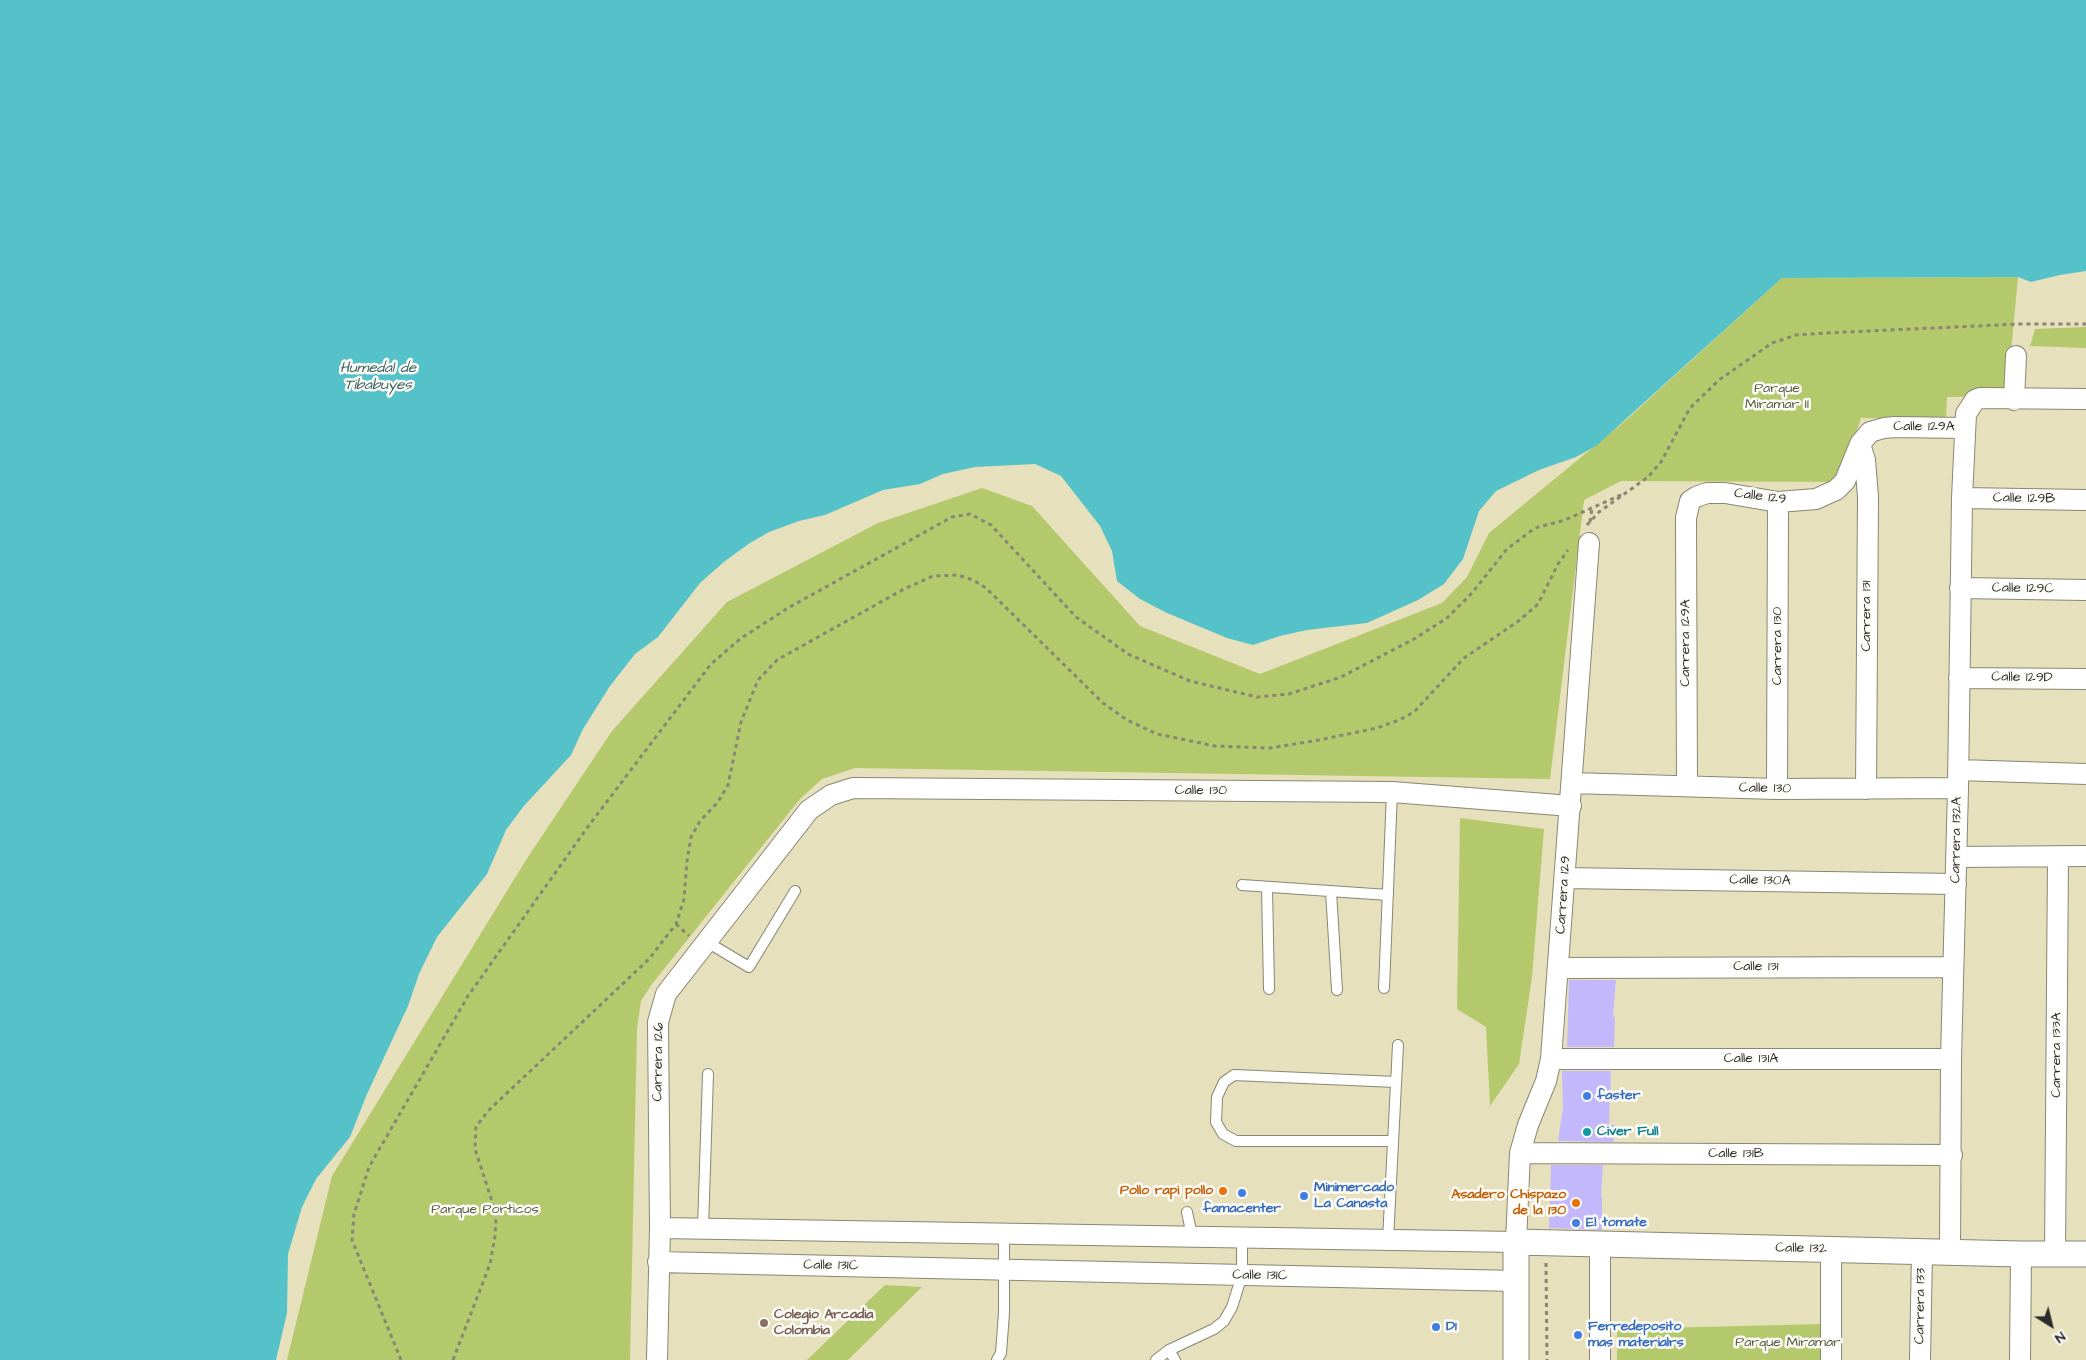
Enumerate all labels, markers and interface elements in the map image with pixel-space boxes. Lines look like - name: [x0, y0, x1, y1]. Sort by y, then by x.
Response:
- water label: Humedal de Tibabuyes: [340, 360, 416, 395]
- park label: Parque Miramar II: [1745, 381, 1809, 414]
- street label: Calle 129A: [1893, 419, 1955, 435]
- street label: Calle 129: [1733, 485, 1787, 509]
- street label: Calle 129B: [1993, 490, 2055, 508]
- street label: Carrera 131: [1859, 580, 1875, 652]
- street label: Calle 129C: [1992, 580, 2054, 598]
- street label: Carrera 129A: [1678, 599, 1694, 687]
- street label: Carrera 130: [1770, 607, 1786, 685]
- street label: Calle 129D: [1991, 669, 2053, 687]
- street label: Calle 130: [1739, 780, 1791, 798]
- street label: Calle 130: [1175, 783, 1227, 799]
- street label: Carrera 132A: [1948, 797, 1966, 883]
- street label: Carrera 129: [1553, 855, 1575, 935]
- street label: Calle 130A: [1729, 872, 1791, 890]
- street label: Calle 131: [1733, 959, 1779, 975]
- street label: Carrera 133A: [2049, 1012, 2065, 1098]
- street label: Carrera 126: [650, 1022, 668, 1102]
- street label: Calle 131A: [1724, 1051, 1778, 1067]
- place label: faster: [1597, 1088, 1640, 1104]
- marker: faster: [1581, 1090, 1593, 1102]
- place label: Civer Full: [1597, 1124, 1658, 1140]
- marker: Civer Full: [1581, 1126, 1593, 1138]
- street label: Calle 131B: [1708, 1146, 1764, 1162]
- place label: Minimercado La Canasta: [1314, 1180, 1394, 1212]
- place label: Pollo rapi pollo: [1120, 1183, 1213, 1199]
- marker: Pollo rapi pollo: [1217, 1185, 1229, 1197]
- marker: famacenter: [1236, 1187, 1248, 1199]
- place label: Asadero Chispazo de la 130: [1451, 1187, 1566, 1220]
- marker: Minimercado La Canasta: [1298, 1190, 1310, 1202]
- marker: Asadero Chispazo de la 130: [1570, 1197, 1582, 1209]
- place label: famacenter: [1203, 1201, 1281, 1217]
- park label: Parque Porticos: [431, 1202, 539, 1218]
- place label: El tomate: [1586, 1215, 1647, 1231]
- marker: El tomate: [1570, 1217, 1582, 1229]
- street label: Calle 132: [1775, 1240, 1827, 1258]
- street label: Calle 131C: [803, 1257, 859, 1275]
- street label: Calle 131C: [1232, 1267, 1288, 1285]
- street label: Carrera 133: [1912, 1268, 1930, 1344]
- north arrow: [2026, 1300, 2076, 1350]
- place label: Colegio Arcadia Colombia: [774, 1307, 873, 1340]
- marker: Colegio Arcadia Colombia: [758, 1317, 770, 1329]
- place label: D1: [1446, 1319, 1457, 1335]
- place label: Ferredeposito mas materialrs: [1588, 1319, 1684, 1351]
- marker: D1: [1430, 1321, 1442, 1333]
- text: N: [2050, 1326, 2069, 1348]
- marker: Ferredeposito mas materialrs: [1572, 1329, 1584, 1341]
- park label: Parque Miramar: [1735, 1335, 1841, 1351]

